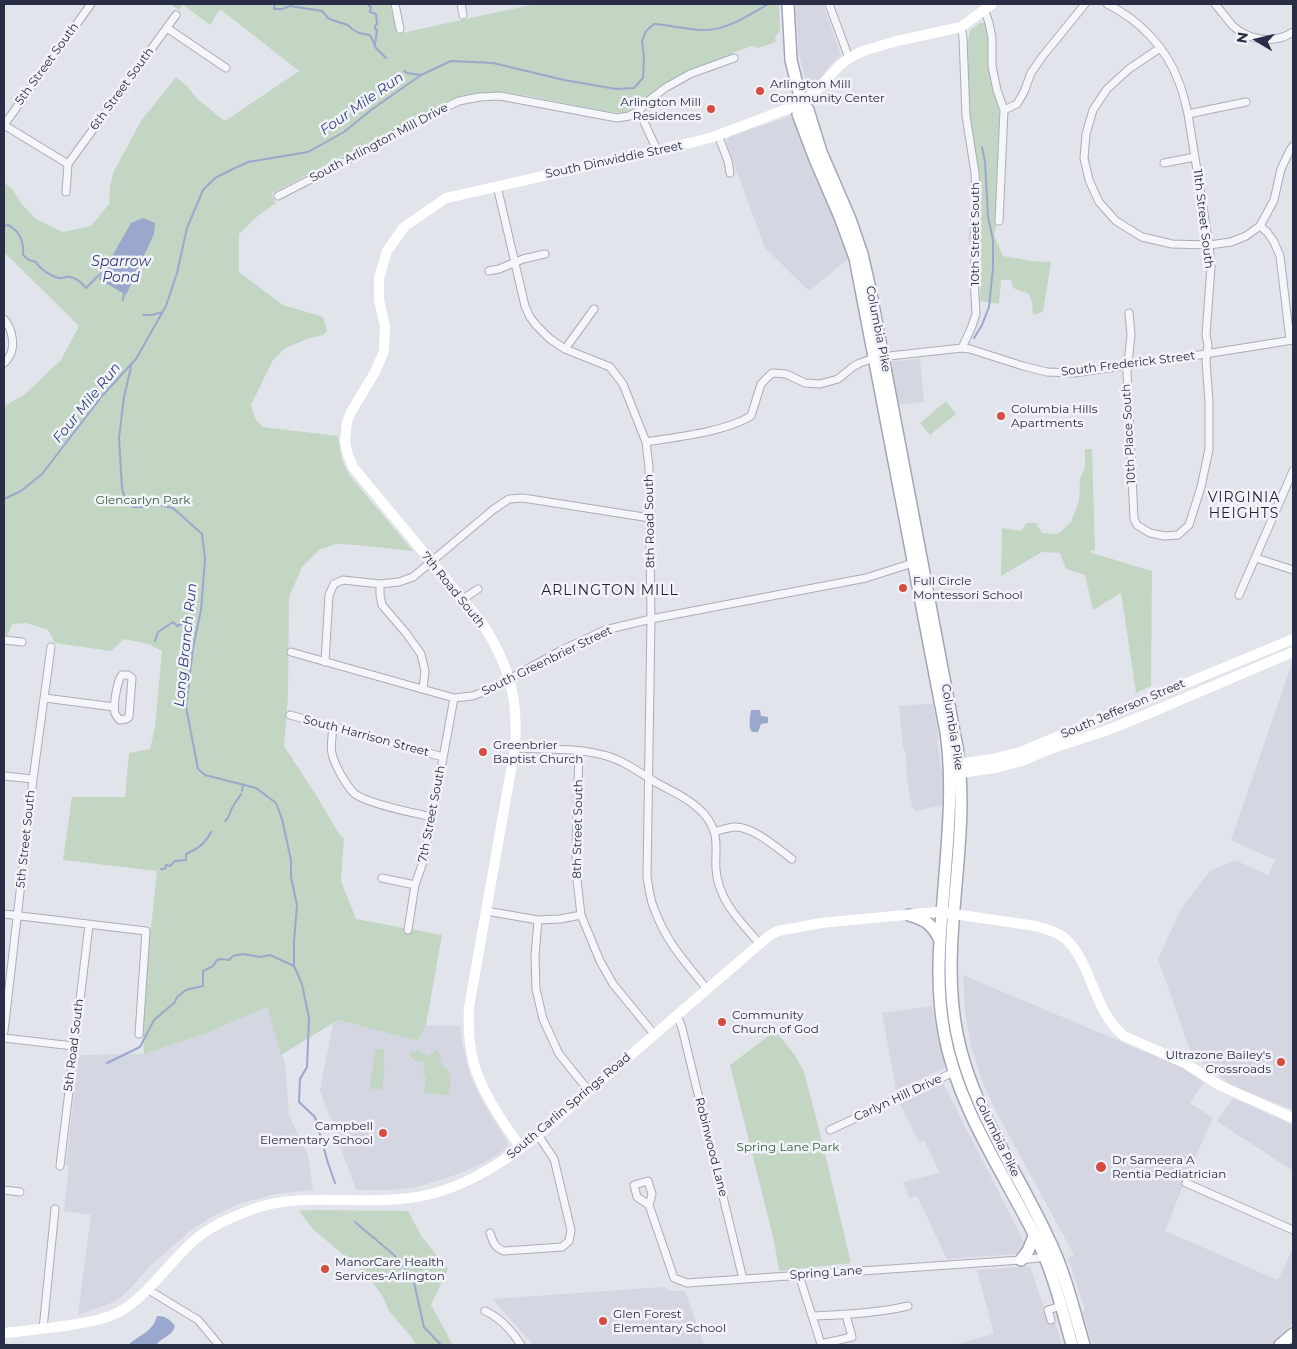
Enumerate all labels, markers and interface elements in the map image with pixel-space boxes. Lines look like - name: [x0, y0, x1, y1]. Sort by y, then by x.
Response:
- north arrow: [1232, 15, 1282, 65]
- street label: 5th Street South: [12, 20, 82, 108]
- text: N: [1232, 31, 1252, 45]
- street label: 6th Street South: [87, 45, 157, 133]
- water label: Four Mile Run: [317, 69, 407, 139]
- place label: Arlington Mill Community Center: [770, 77, 885, 105]
- marker: Arlington Mill Community Center: [754, 85, 766, 97]
- place label: Arlington Mill Residences: [620, 95, 701, 123]
- street label: South Arlington Mill Drive: [307, 100, 451, 186]
- marker: Arlington Mill Residences: [705, 103, 717, 115]
- street label: South Dinwiddie Street: [544, 138, 684, 182]
- street label: 11th Street South: [1190, 168, 1216, 270]
- street label: 10th Street South: [968, 182, 982, 286]
- water label: Sparrow Pond: [91, 254, 151, 286]
- street label: Columbia Pike: [863, 285, 893, 373]
- street label: South Frederick Street: [1060, 349, 1196, 379]
- water label: Four Mile Run: [50, 360, 124, 446]
- street label: 10th Place South: [1119, 383, 1139, 485]
- place label: Columbia Hills Apartments: [1011, 402, 1098, 430]
- marker: Columbia Hills Apartments: [995, 410, 1007, 422]
- street label: 8th Road South: [642, 474, 658, 568]
- district label: VIRGINIA HEIGHTS: [1207, 490, 1281, 522]
- park label: Glencarlyn Park: [96, 493, 190, 507]
- street label: 7th Road South: [418, 549, 488, 631]
- place label: Full Circle Montessori School: [913, 574, 1023, 602]
- water label: Long Branch Run: [171, 582, 201, 708]
- marker: Full Circle Montessori School: [897, 582, 909, 594]
- district label: ARLINGTON MILL: [539, 583, 681, 599]
- street label: South Greenbrier Street: [479, 623, 615, 699]
- street label: South Jefferson Street: [1059, 676, 1187, 742]
- street label: Columbia Pike: [938, 683, 966, 771]
- street label: South Harrison Street: [302, 712, 430, 760]
- place label: Greenbrier Baptist Church: [493, 738, 583, 766]
- marker: Greenbrier Baptist Church: [477, 746, 489, 758]
- street label: 7th Street South: [416, 764, 448, 864]
- street label: 8th Street South: [570, 779, 586, 879]
- street label: 5th Street South: [14, 789, 38, 889]
- street label: 5th Road South: [61, 998, 87, 1092]
- place label: Community Church of God: [732, 1008, 819, 1036]
- marker: Community Church of God: [716, 1016, 728, 1028]
- place label: Ultrazone Bailey's Crossroads: [1166, 1048, 1271, 1076]
- street label: South Carlin Springs Road: [504, 1050, 634, 1162]
- marker: Ultrazone Bailey's Crossroads: [1275, 1056, 1287, 1068]
- street label: Carlyn Hill Drive: [852, 1071, 944, 1125]
- street label: Columbia Pike: [971, 1095, 1023, 1179]
- street label: Robinwood Lane: [692, 1096, 730, 1198]
- place label: Campbell Elementary School: [260, 1119, 373, 1147]
- marker: Campbell Elementary School: [377, 1127, 389, 1139]
- park label: Spring Lane Park: [736, 1140, 840, 1154]
- place label: Dr Sameera A Rentia Pediatrician: [1112, 1153, 1226, 1181]
- marker: Dr Sameera A Rentia Pediatrician: [1094, 1160, 1108, 1174]
- place label: ManorCare Health Services-Arlington: [335, 1255, 445, 1283]
- marker: ManorCare Health Services-Arlington: [319, 1263, 331, 1275]
- street label: Spring Lane: [789, 1263, 863, 1283]
- place label: Glen Forest Elementary School: [613, 1307, 726, 1335]
- marker: Glen Forest Elementary School: [597, 1315, 609, 1327]

